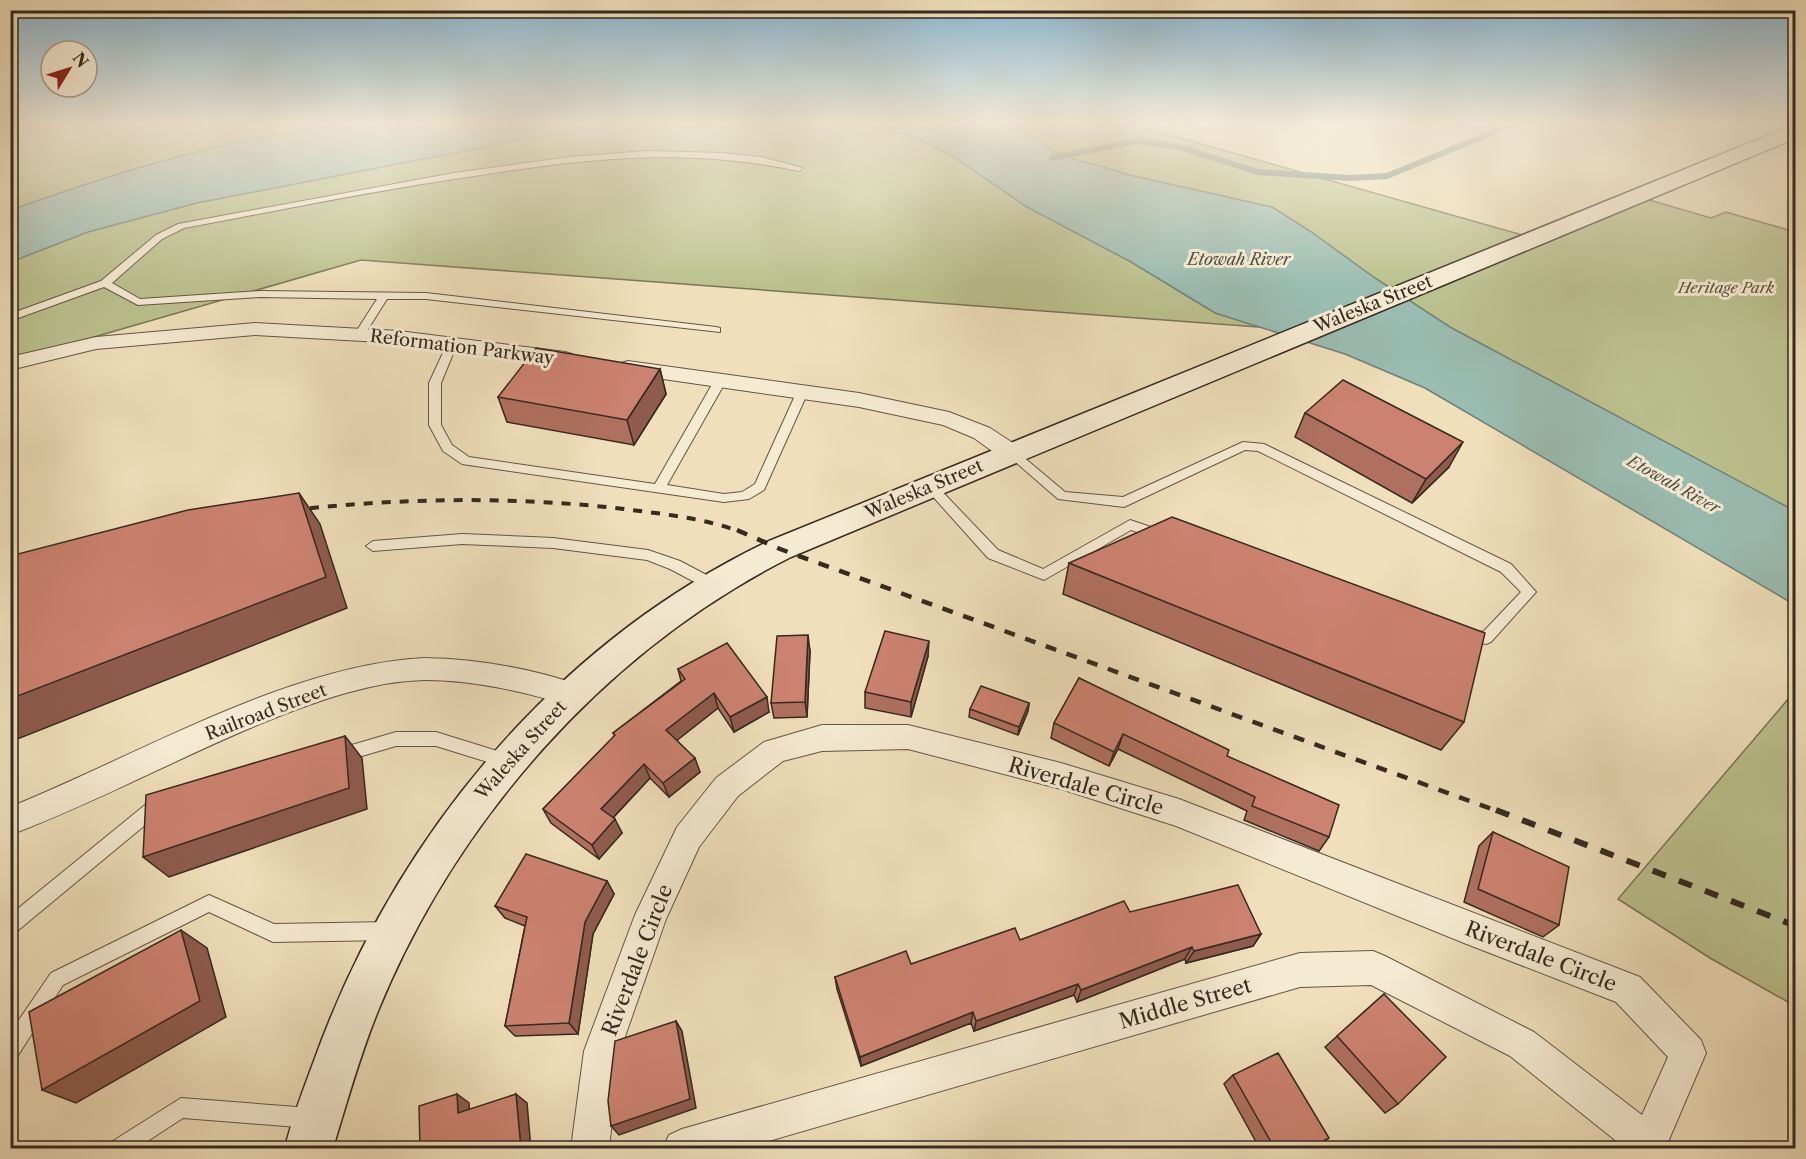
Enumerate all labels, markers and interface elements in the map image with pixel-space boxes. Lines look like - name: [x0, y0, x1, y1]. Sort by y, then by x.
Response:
- north arrow: [39, 39, 99, 99]
- text: N: [69, 48, 93, 71]
- water label: Etowah River: [1185, 249, 1292, 269]
- street label: Waleska Street: [1310, 270, 1436, 338]
- park label: Heritage Park: [1677, 278, 1774, 297]
- street label: Reformation Parkway: [369, 325, 556, 369]
- water label: Etowah River: [1622, 449, 1725, 518]
- street label: Waleska Street: [861, 454, 987, 524]
- street label: Railroad Street: [202, 679, 330, 745]
- street label: Waleska Street: [470, 695, 572, 805]
- street label: Riverdale Circle: [1006, 752, 1166, 820]
- street label: Riverdale Circle: [597, 881, 677, 1039]
- street label: Riverdale Circle: [1462, 916, 1620, 996]
- street label: Middle Street: [1116, 972, 1254, 1034]

